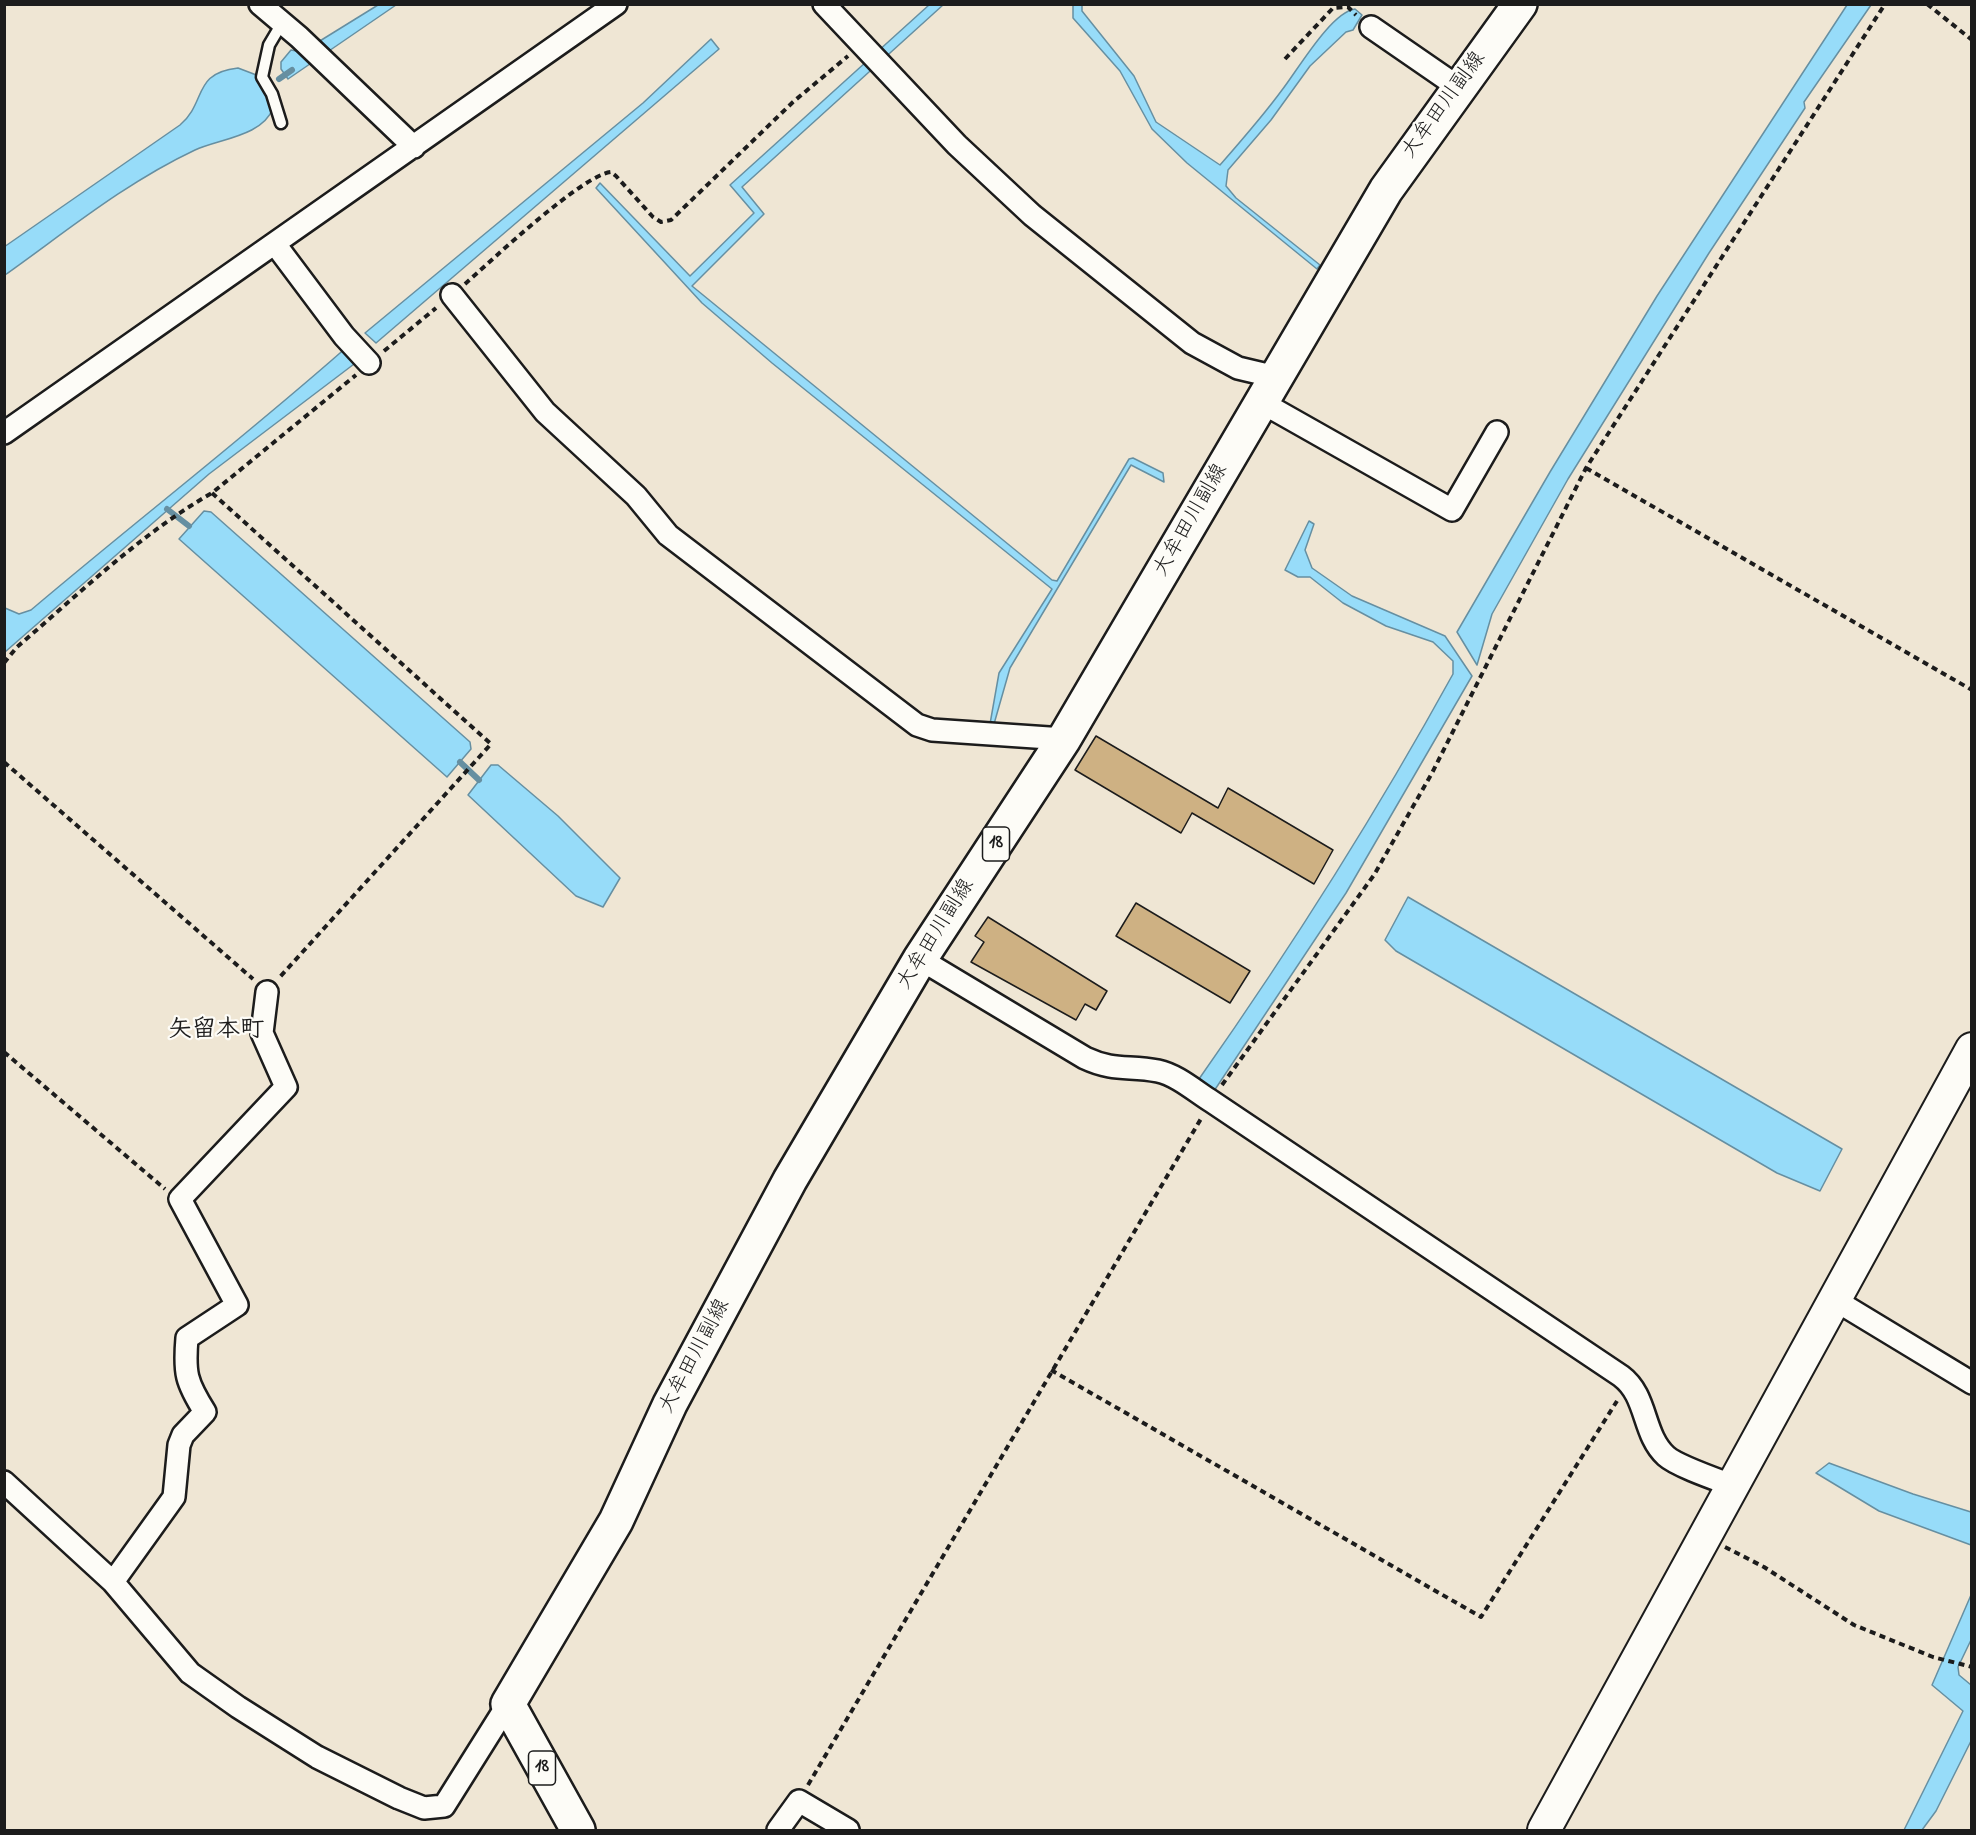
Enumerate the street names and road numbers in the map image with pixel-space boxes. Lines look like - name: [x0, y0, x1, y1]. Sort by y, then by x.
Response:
- street label: 大牟田川副線: [1398, 48, 1492, 164]
- street label: 大牟田川副線: [1150, 460, 1234, 582]
- road number: 18: [982, 827, 1010, 861]
- street label: 大牟田川副線: [893, 875, 981, 995]
- street label: 大牟田川副線: [655, 1295, 737, 1419]
- road number: 18: [528, 1751, 556, 1785]

